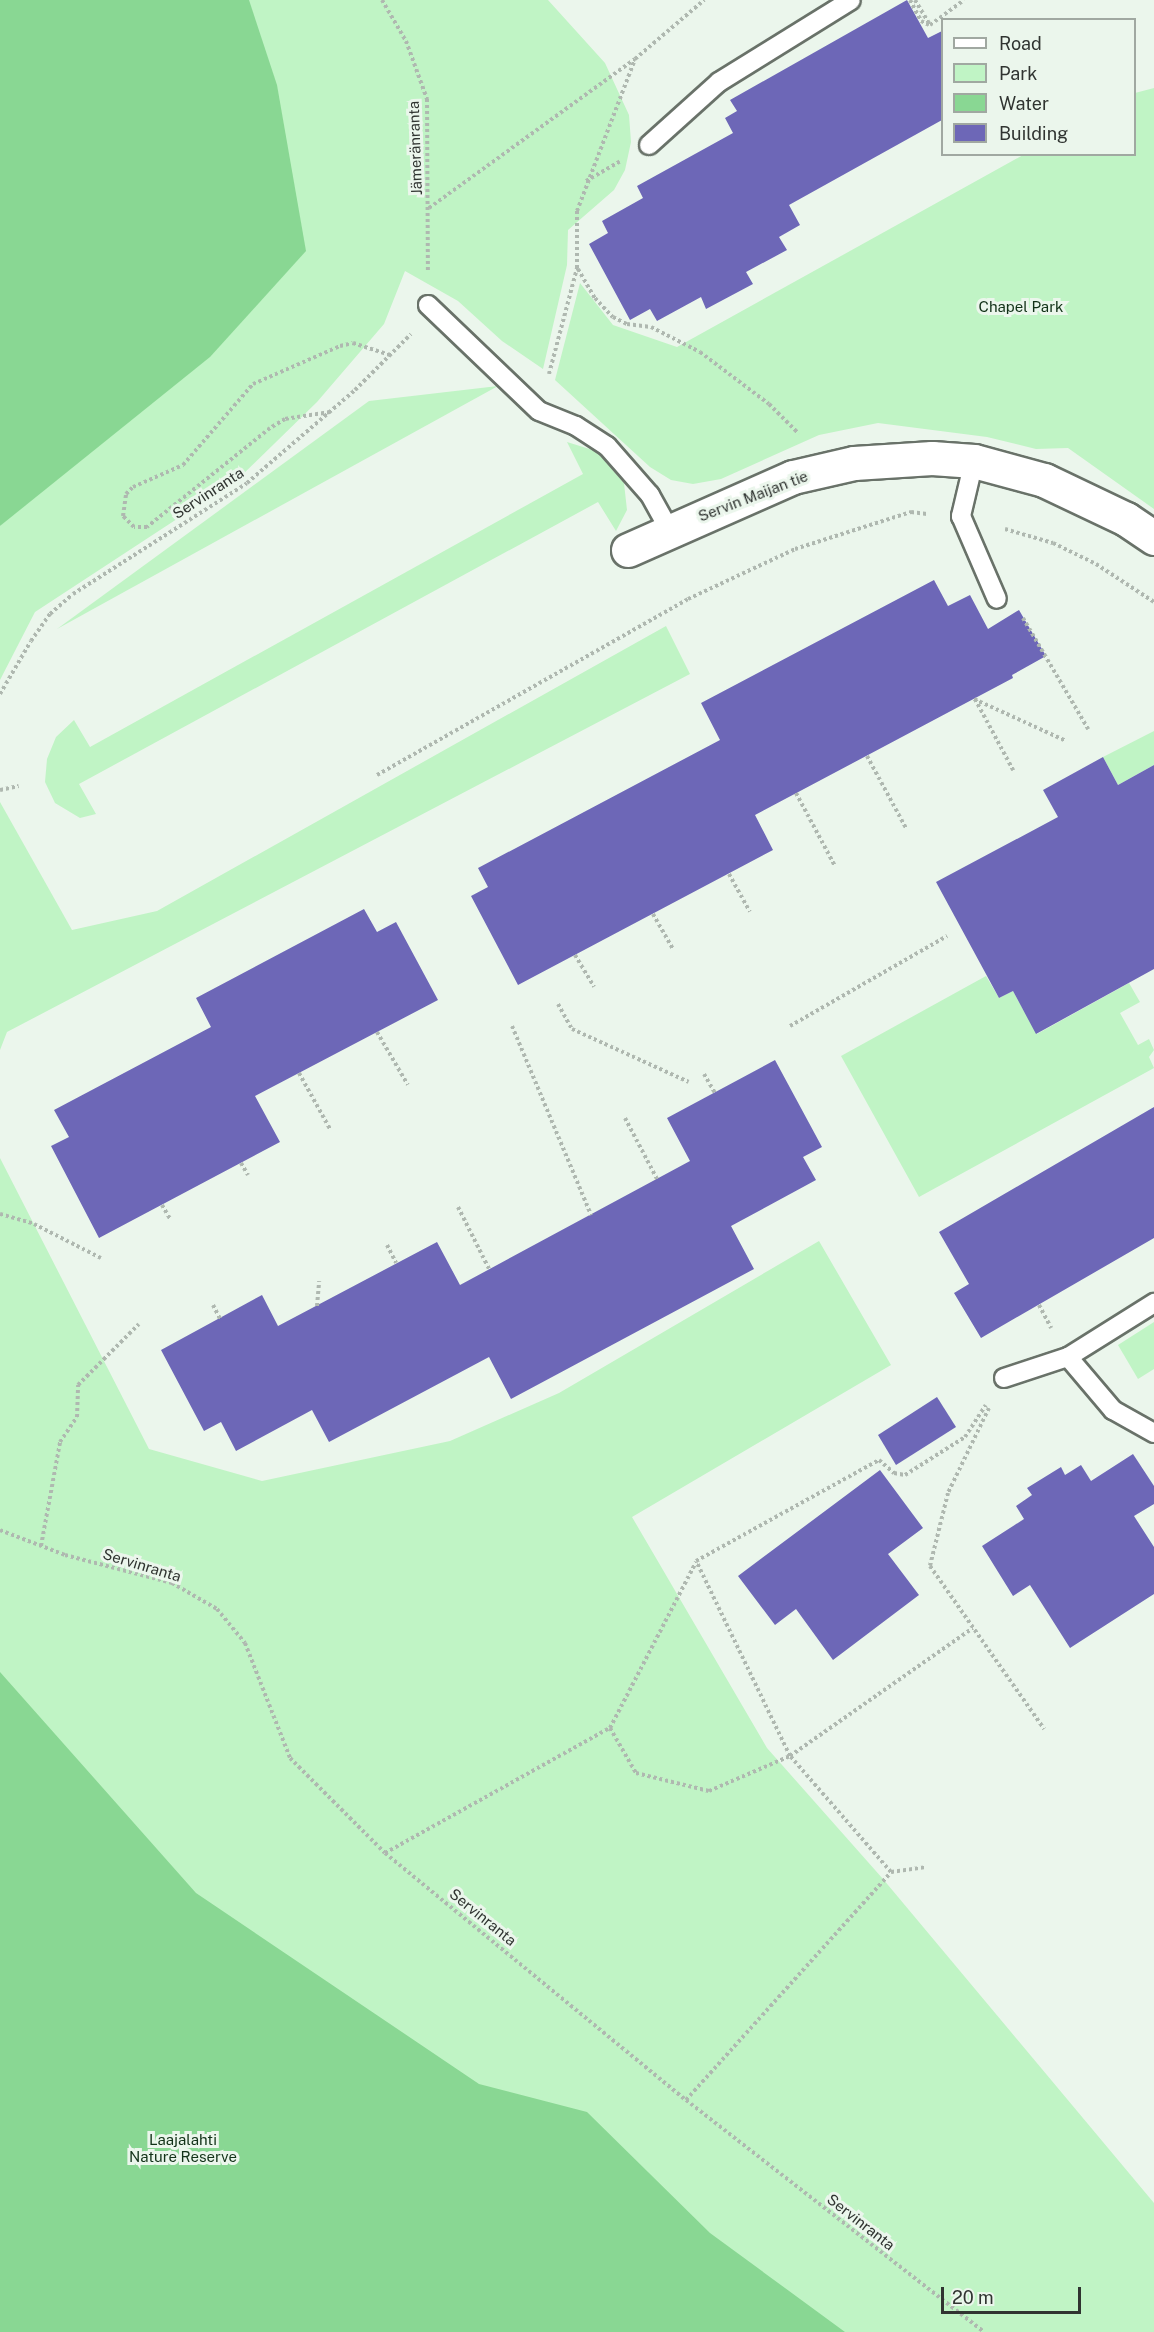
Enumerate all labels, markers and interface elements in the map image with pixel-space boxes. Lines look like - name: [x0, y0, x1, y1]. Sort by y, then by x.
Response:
- legend: [941, 18, 1136, 156]
- text: Road: [999, 33, 1042, 54]
- text: Park: [999, 63, 1037, 84]
- text: Water: [999, 93, 1049, 114]
- street label: Jämeränranta: [404, 100, 426, 196]
- text: Building: [999, 123, 1068, 144]
- park label: Chapel Park: [979, 298, 1063, 316]
- street label: Servinranta: [169, 463, 247, 523]
- street label: Servin Maijan tie: [696, 467, 810, 525]
- street label: Servinranta: [101, 1545, 183, 1585]
- street label: Servinranta: [446, 1885, 520, 1949]
- park label: Laajalahti Nature Reserve: [129, 2130, 237, 2165]
- street label: Servinranta: [824, 2190, 898, 2254]
- scale bar: [944, 2275, 1084, 2313]
- text: 20 m: [952, 2287, 994, 2308]

